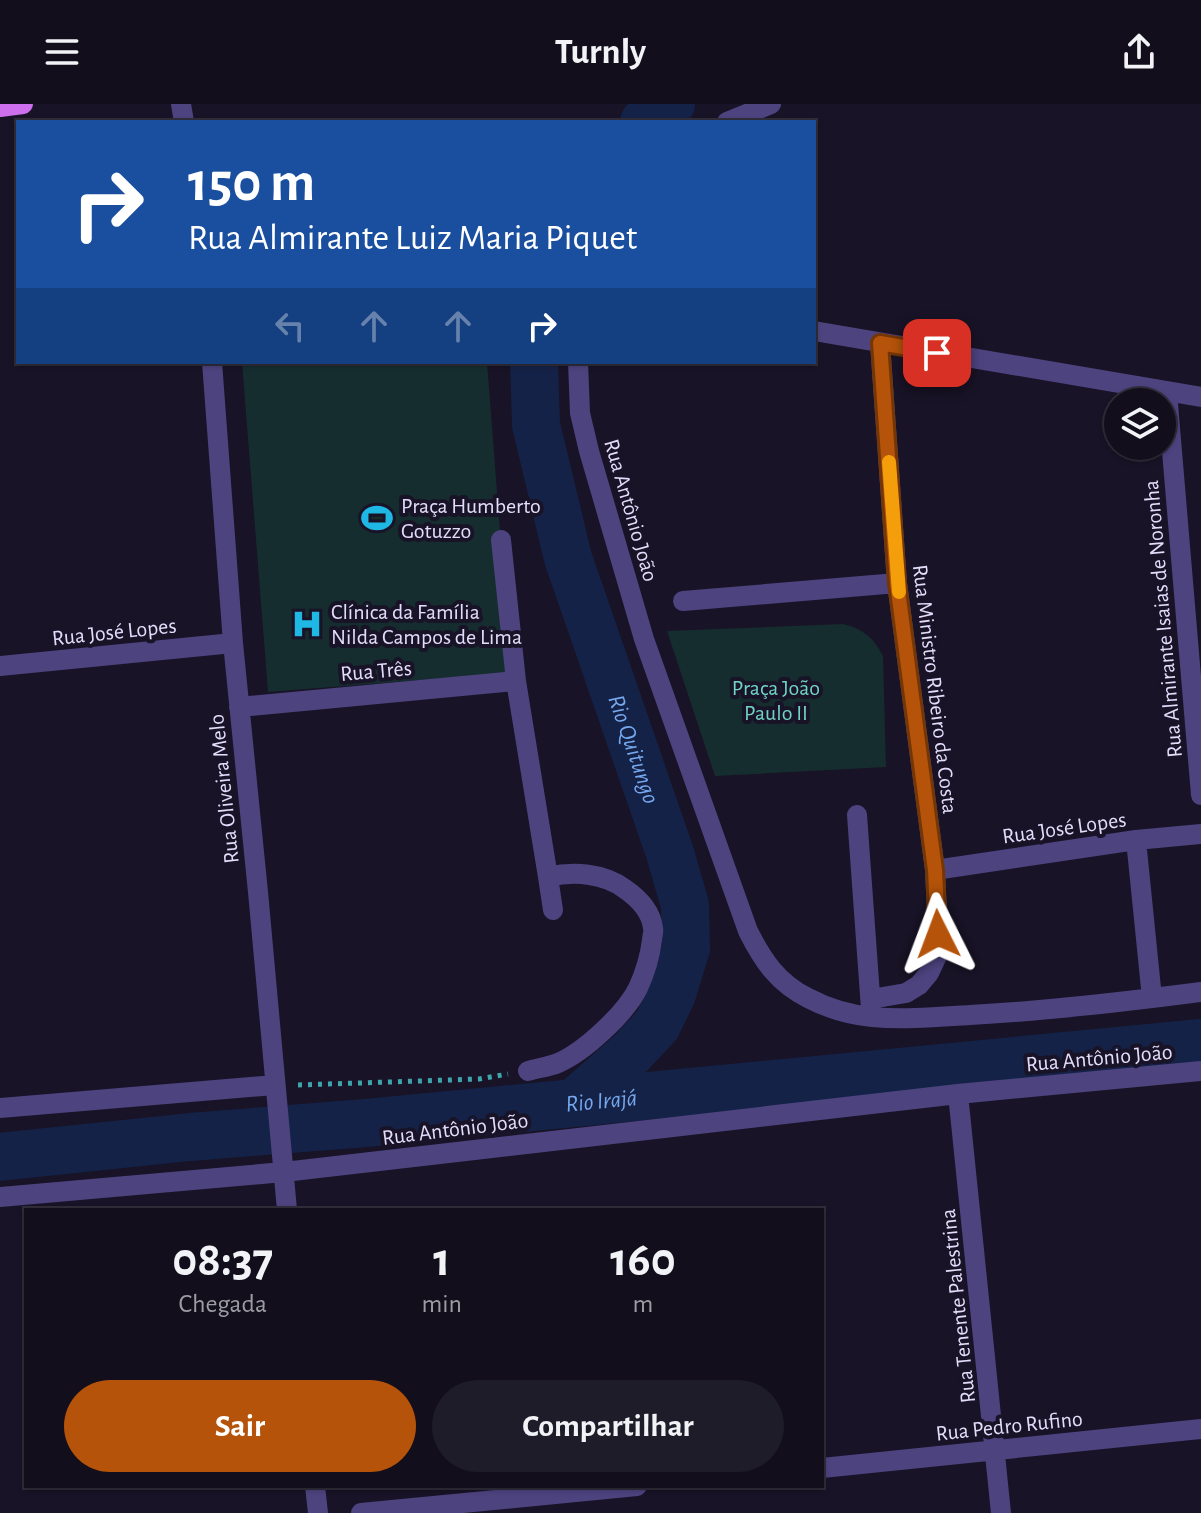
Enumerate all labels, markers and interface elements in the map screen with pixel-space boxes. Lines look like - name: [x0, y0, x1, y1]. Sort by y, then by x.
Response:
- icon: menu: [40, 30, 84, 74]
- icon: share: [1117, 30, 1161, 74]
- text: Turnly: [555, 34, 646, 70]
- icon: right: [56, 152, 160, 256]
- text: 150 m: [188, 155, 315, 211]
- text: Rua Almirante Luiz Maria Piquet: [188, 220, 637, 256]
- icon: left: [268, 304, 312, 348]
- icon: ahead: [352, 304, 396, 348]
- icon: ahead: [436, 304, 480, 348]
- icon: right: [520, 304, 564, 348]
- pin: [903, 319, 971, 387]
- icon: arrive: [915, 331, 959, 375]
- map controls: [1104, 388, 1176, 460]
- button: layers: [1104, 388, 1176, 460]
- street label: Rua Antônio João: [600, 437, 662, 584]
- street label: Rua Almirante Isaias de Noronha: [1140, 479, 1186, 759]
- place label: Praça Humberto Gotuzzo: [401, 495, 541, 542]
- sports icon: Praça Humberto Gotuzzo: [360, 501, 394, 535]
- street label: Rua Ministro Ribeiro da Costa: [909, 563, 961, 815]
- place label: Clínica da Família Nilda Campos de Lima: [331, 601, 522, 648]
- hospital icon: Clínica da Família Nilda Campos de Lima: [290, 607, 324, 641]
- street label: Rua José Lopes: [51, 615, 177, 649]
- street label: Rua Três: [339, 657, 413, 685]
- park label: Praça João Paulo II: [732, 677, 820, 724]
- water label: Rio Quitungo: [603, 692, 663, 807]
- street label: Rua Oliveira Melo: [205, 713, 243, 865]
- street label: Rua José Lopes: [1001, 808, 1128, 848]
- position arrow: [896, 892, 980, 976]
- street label: Rua Antônio João: [1025, 1041, 1173, 1075]
- water label: Rio Irajá: [565, 1086, 638, 1117]
- street label: Rua Antônio João: [381, 1109, 529, 1149]
- street label: Rua Tenente Palestrina: [937, 1208, 979, 1404]
- text: 08:37: [172, 1237, 273, 1285]
- text: 1: [433, 1237, 450, 1285]
- text: 160: [610, 1237, 676, 1285]
- text: Chegada: [178, 1291, 267, 1317]
- text: min: [422, 1291, 462, 1317]
- text: m: [633, 1291, 653, 1317]
- button: Sair: [64, 1380, 416, 1472]
- button: Compartilhar: [432, 1380, 784, 1472]
- street label: Rua Pedro Rufino: [935, 1407, 1084, 1445]

